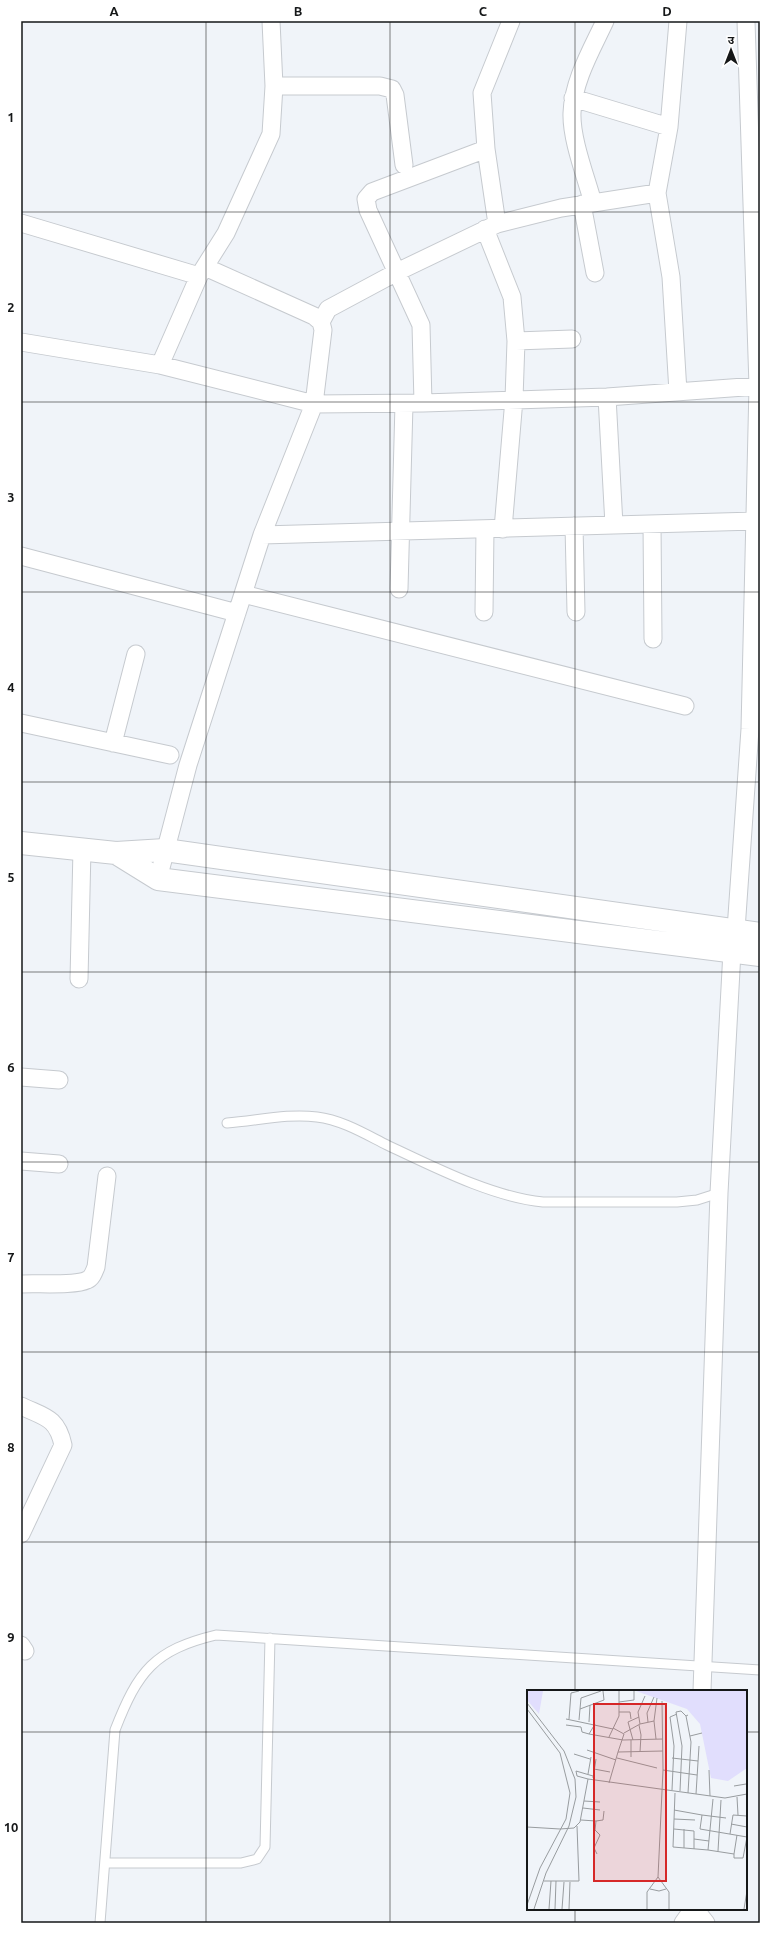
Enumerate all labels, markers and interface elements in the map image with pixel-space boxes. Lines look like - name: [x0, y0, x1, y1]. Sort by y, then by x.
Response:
- text: A: [109, 4, 119, 18]
- text: B: [294, 4, 303, 18]
- text: C: [479, 4, 488, 18]
- text: D: [662, 4, 672, 18]
- north arrow: [711, 30, 751, 70]
- text: उ: [728, 34, 735, 46]
- text: 1: [7, 110, 15, 124]
- text: 2: [7, 300, 15, 314]
- text: 3: [7, 490, 15, 504]
- text: 4: [7, 680, 15, 694]
- text: 5: [7, 870, 15, 884]
- text: 6: [7, 1060, 15, 1074]
- text: 7: [7, 1250, 15, 1264]
- text: 8: [7, 1440, 15, 1454]
- text: 9: [7, 1630, 15, 1644]
- inset map: [527, 1690, 747, 1910]
- text: 10: [4, 1820, 18, 1834]

